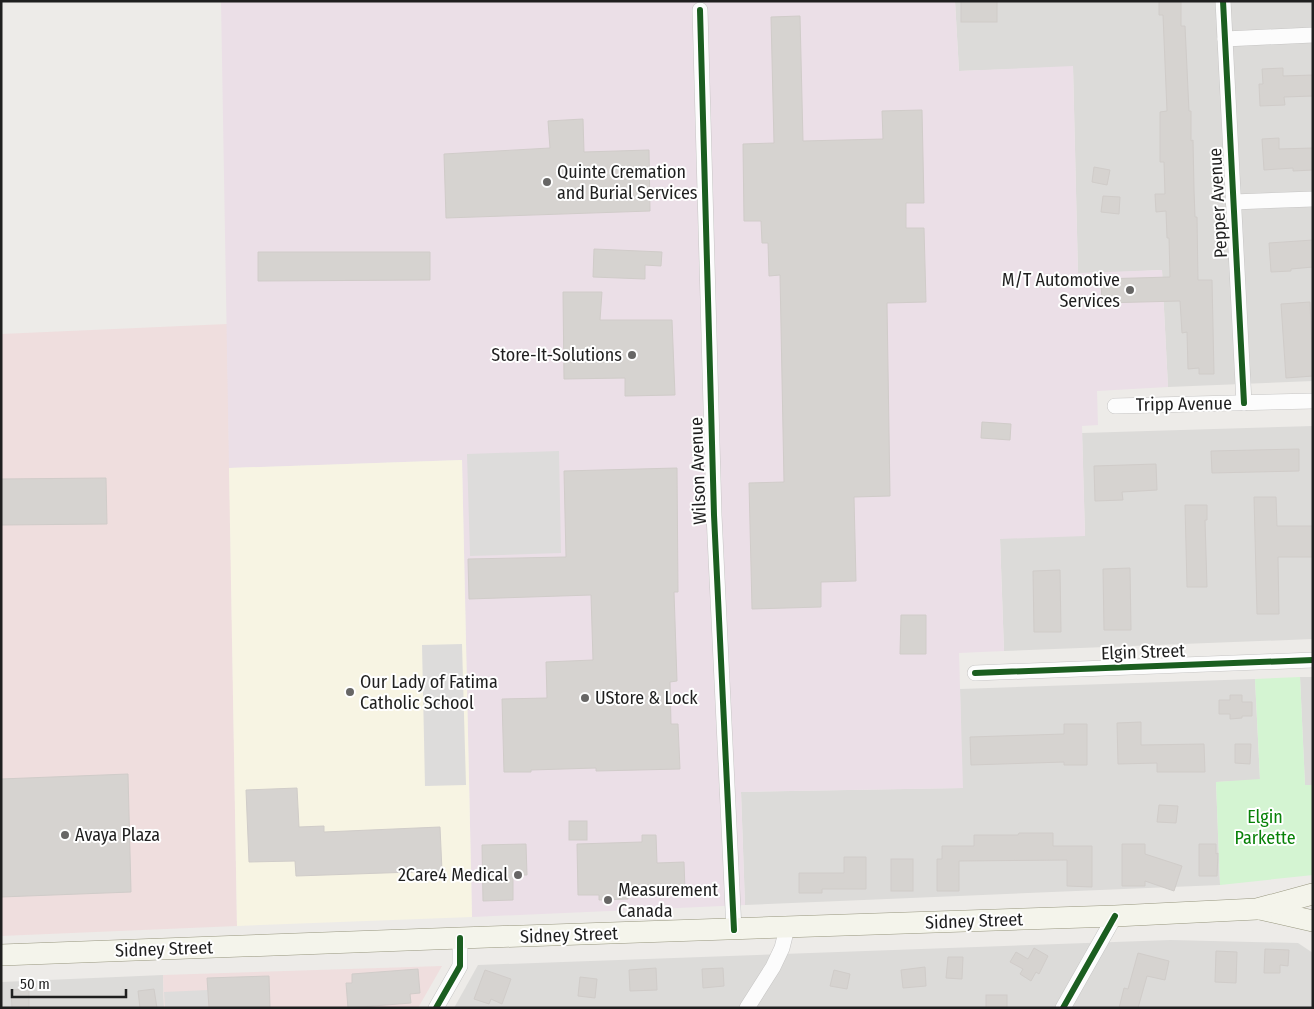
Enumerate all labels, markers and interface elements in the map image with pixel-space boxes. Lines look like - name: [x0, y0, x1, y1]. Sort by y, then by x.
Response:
- street label: Pepper Avenue: [1204, 147, 1232, 259]
- place label: Quinte Cremation and Burial Services: [557, 161, 698, 204]
- marker: Quinte Cremation and Burial Services: [541, 176, 553, 188]
- place label: M/T Automotive Services: [1002, 269, 1120, 312]
- marker: M/T Automotive Services: [1124, 284, 1136, 296]
- place label: Store-It-Solutions: [491, 344, 622, 366]
- marker: Store-It-Solutions: [626, 349, 638, 361]
- street label: Tripp Avenue: [1136, 392, 1232, 416]
- street label: Wilson Avenue: [685, 417, 711, 525]
- street label: Elgin Street: [1101, 640, 1185, 664]
- place label: Our Lady of Fatima Catholic School: [360, 671, 498, 714]
- marker: Our Lady of Fatima Catholic School: [344, 686, 356, 698]
- place label: UStore & Lock: [595, 687, 698, 709]
- marker: UStore & Lock: [579, 692, 591, 704]
- park label: Elgin Parkette: [1234, 806, 1296, 849]
- place label: Avaya Plaza: [75, 824, 160, 846]
- marker: Avaya Plaza: [59, 829, 71, 841]
- place label: 2Care4 Medical: [398, 864, 508, 886]
- marker: 2Care4 Medical: [512, 869, 524, 881]
- place label: Measurement Canada: [618, 879, 718, 922]
- marker: Measurement Canada: [602, 894, 614, 906]
- street label: Sidney Street: [925, 908, 1023, 934]
- street label: Sidney Street: [520, 922, 618, 948]
- street label: Sidney Street: [115, 936, 213, 962]
- scale bar: [12, 966, 126, 998]
- text: 50 m: [20, 975, 50, 993]

